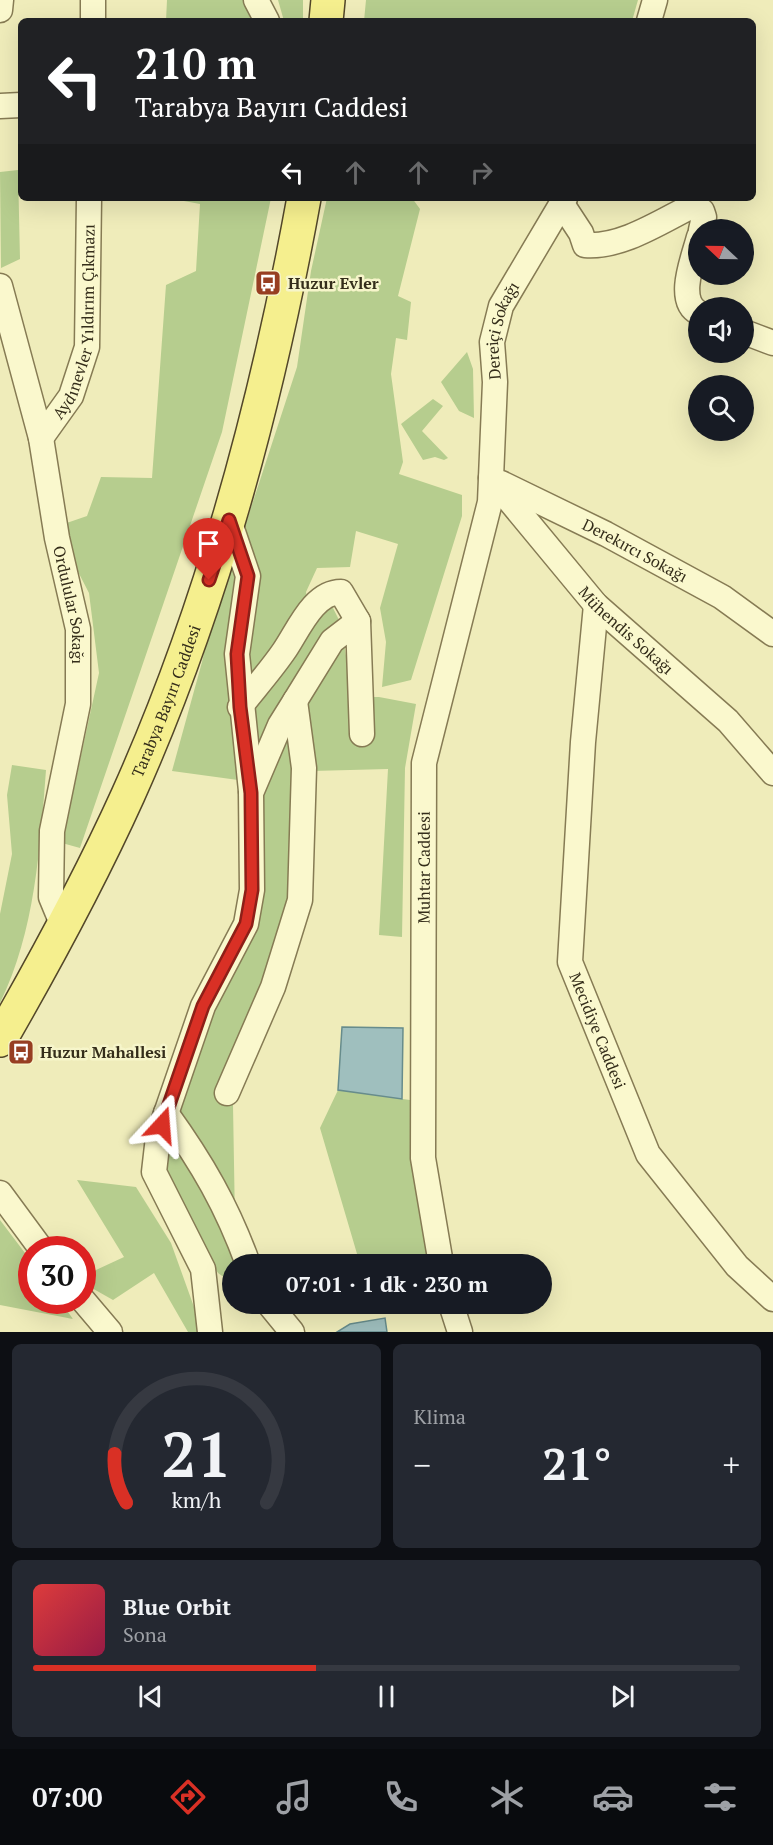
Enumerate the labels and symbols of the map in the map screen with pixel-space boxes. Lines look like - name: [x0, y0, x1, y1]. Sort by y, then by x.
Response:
- north arrow: [688, 219, 754, 285]
- street label: Aydınevler Yıldırım Çıkmazı: [47, 224, 100, 423]
- bus stop icon: Huzur Evler: [253, 268, 283, 298]
- place label: Huzur Evler: [288, 272, 379, 294]
- street label: Dereiçi Sokağı: [481, 277, 524, 381]
- street label: Derekırcı Sokağı: [579, 513, 692, 587]
- pin: [183, 518, 234, 580]
- street label: Ordulular Sokağı: [48, 544, 89, 664]
- street label: Mühendis Sokağı: [574, 581, 679, 679]
- street label: Tarabya Bayırı Caddesi: [126, 622, 206, 781]
- street label: Muhtar Caddesi: [413, 811, 435, 924]
- street label: Mecidiye Caddesi: [564, 969, 631, 1092]
- bus stop icon: Huzur Mahallesi: [6, 1037, 36, 1067]
- place label: Huzur Mahallesi: [40, 1041, 166, 1063]
- position arrow: [130, 1093, 194, 1157]
- speed limit sign: 30: [18, 1236, 96, 1314]

